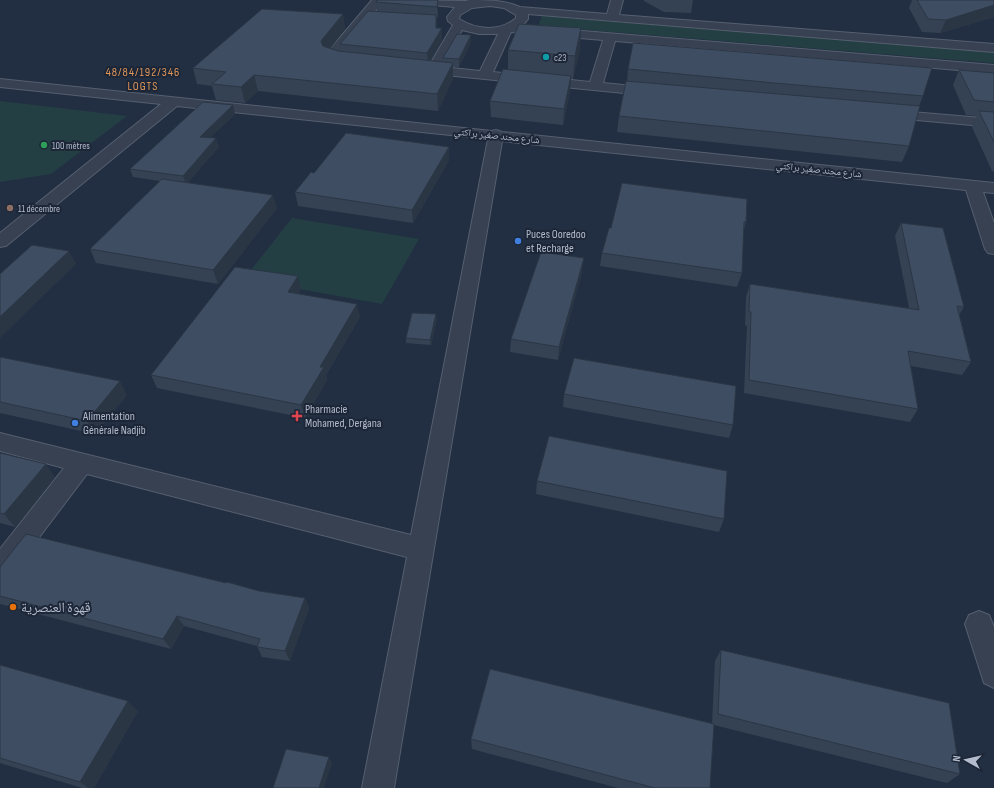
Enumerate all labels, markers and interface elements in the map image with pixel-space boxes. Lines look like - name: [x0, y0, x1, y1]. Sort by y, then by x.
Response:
- marker: c23: [541, 52, 551, 62]
- place label: c23: [554, 52, 566, 64]
- district label: 48/84/192/346 LOGTS: [106, 65, 180, 94]
- street label: شارع محند صغير براكتي: [453, 126, 541, 148]
- marker: 100 mètres: [39, 140, 49, 150]
- place label: 100 mètres: [52, 140, 90, 152]
- street label: شارع محند صغير براكتي: [775, 160, 863, 182]
- marker: 11 décembre: [5, 203, 15, 213]
- place label: 11 décembre: [18, 203, 60, 215]
- place label: Puces Ooredoo et Recharge: [526, 227, 586, 256]
- marker: Puces Ooredoo et Recharge: [513, 236, 523, 246]
- place label: Pharmacie Mohamed, Dergana: [305, 402, 382, 431]
- place label: Alimentation Générale Nadjib: [82, 409, 146, 438]
- marker: Pharmacie Mohamed, Dergana: [292, 411, 302, 421]
- marker: Alimentation Générale Nadjib: [70, 418, 80, 428]
- place label: قهوة العنصرية: [21, 599, 91, 616]
- marker: قهوة العنصرية: [8, 602, 18, 612]
- north arrow: [946, 740, 986, 780]
- text: N: [950, 755, 963, 762]

